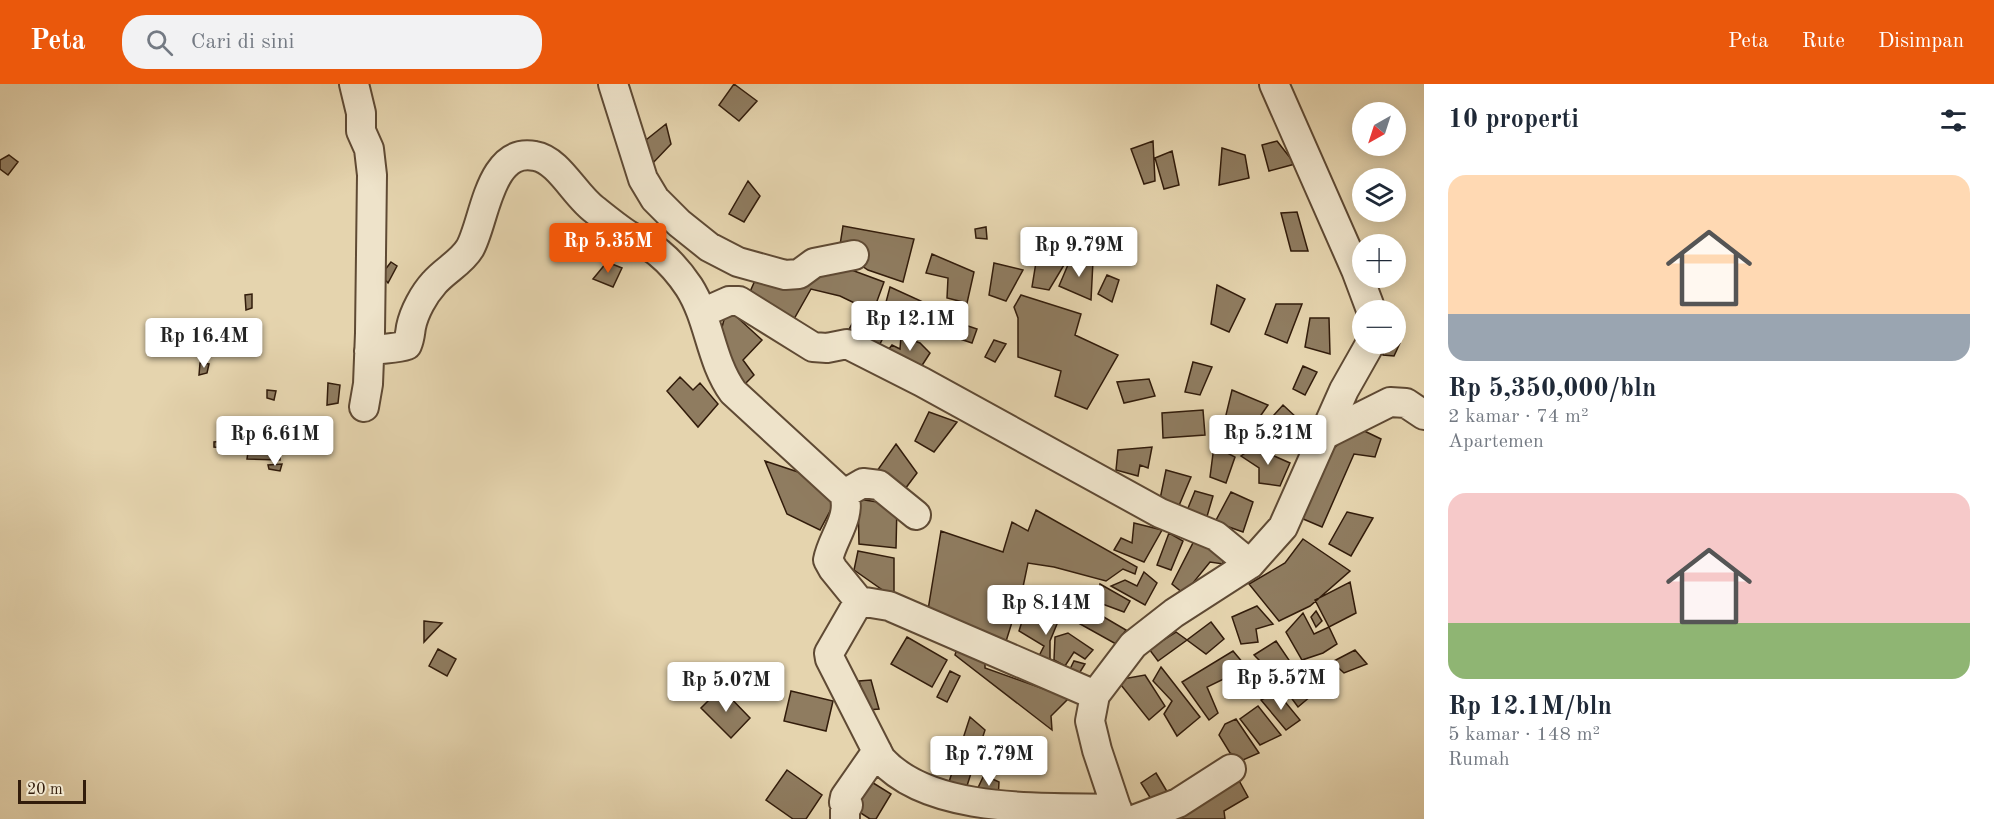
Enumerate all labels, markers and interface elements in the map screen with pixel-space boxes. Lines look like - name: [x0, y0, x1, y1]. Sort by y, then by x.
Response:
- search box: [122, 15, 542, 69]
- icon: search: [143, 26, 176, 59]
- text: Peta: [30, 28, 86, 56]
- text: Cari di sini: [191, 31, 294, 53]
- text: Peta: [1728, 31, 1769, 52]
- text: Rute: [1802, 31, 1845, 52]
- text: Disimpan: [1878, 31, 1964, 52]
- north arrow: [1352, 102, 1406, 156]
- map controls: [1352, 102, 1406, 354]
- icon: filters: [1937, 104, 1970, 137]
- text: 10 properti: [1448, 107, 1579, 133]
- button: layers: [1352, 168, 1406, 222]
- icon: home: [1655, 214, 1763, 322]
- pin: Rp 5.35M: [546, 223, 670, 274]
- pin: Rp 9.79M: [1017, 227, 1141, 278]
- text: Rp 5.35M: [563, 232, 653, 252]
- button: +: [1352, 234, 1406, 288]
- text: Rp 9.79M: [1034, 236, 1124, 256]
- button: −: [1352, 300, 1406, 354]
- pin: Rp 12.1M: [848, 301, 972, 352]
- text: Rp 12.1M: [865, 310, 955, 330]
- pin: Rp 16.4M: [142, 318, 266, 369]
- text: Rp 16.4M: [159, 327, 249, 347]
- text: Rp 5,350,000/bln: [1448, 376, 1656, 402]
- text: 2 kamar · 74 m²: [1448, 407, 1589, 427]
- pin: Rp 5.21M: [1206, 415, 1330, 466]
- pin: Rp 6.61M: [213, 416, 337, 467]
- text: Rp 5.21M: [1223, 424, 1313, 444]
- text: Rp 6.61M: [230, 425, 320, 445]
- text: Apartemen: [1448, 432, 1544, 452]
- icon: home: [1655, 532, 1763, 640]
- pin: Rp 8.14M: [984, 585, 1108, 636]
- text: Rp 8.14M: [1001, 594, 1091, 614]
- pin: Rp 5.57M: [1219, 660, 1343, 711]
- pin: Rp 5.07M: [664, 662, 788, 713]
- text: Rp 5.57M: [1236, 669, 1326, 689]
- text: Rp 5.07M: [681, 671, 771, 691]
- text: Rp 12.1M/bln: [1448, 694, 1612, 720]
- text: 5 kamar · 148 m²: [1448, 725, 1600, 745]
- pin: Rp 7.79M: [927, 736, 1051, 787]
- text: Rp 7.79M: [944, 745, 1034, 765]
- text: Rumah: [1448, 750, 1510, 770]
- scale bar: [18, 777, 86, 804]
- text: 20 m: [27, 782, 63, 798]

